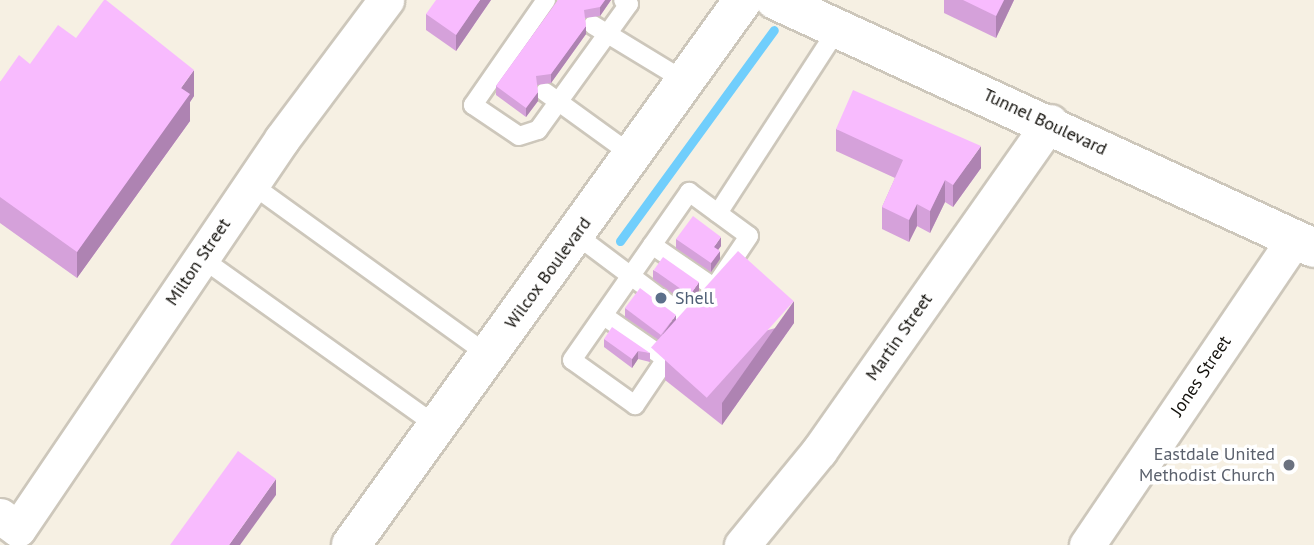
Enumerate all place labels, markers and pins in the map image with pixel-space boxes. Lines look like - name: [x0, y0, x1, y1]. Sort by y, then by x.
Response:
- place label: Shell: [675, 287, 714, 309]
- marker: Shell: [653, 290, 669, 306]
- place label: Eastdale United Methodist Church: [1139, 444, 1275, 486]
- marker: Eastdale United Methodist Church: [1281, 457, 1297, 473]

